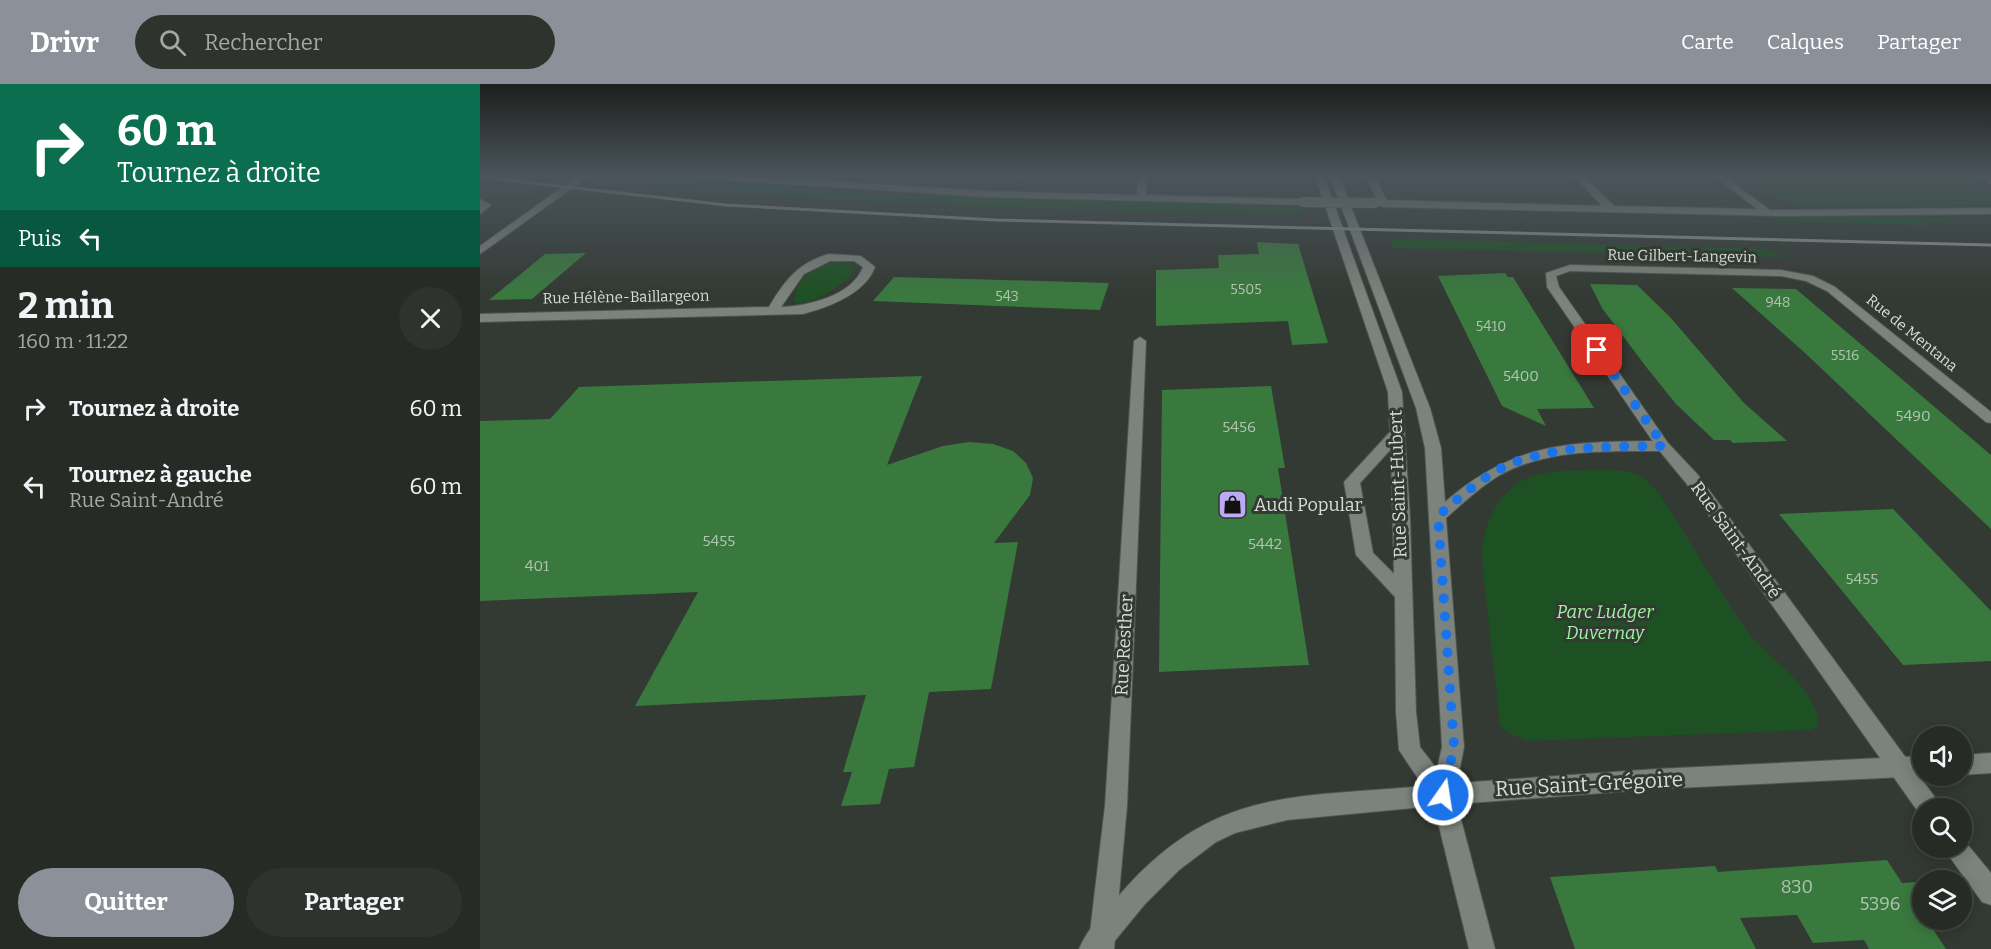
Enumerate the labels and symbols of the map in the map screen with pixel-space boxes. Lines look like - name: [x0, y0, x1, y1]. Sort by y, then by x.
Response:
- street label: Rue Gilbert-Langevin: [1607, 246, 1757, 266]
- house number: 5505: [1230, 281, 1262, 298]
- street label: Rue Hélène-Baillargeon: [543, 287, 710, 307]
- house number: 543: [995, 288, 1019, 305]
- street label: Rue de Mentana: [1863, 291, 1961, 375]
- house number: 948: [1766, 294, 1790, 311]
- house number: 5410: [1476, 318, 1506, 335]
- pin: [1571, 324, 1622, 375]
- house number: 5516: [1831, 347, 1859, 364]
- house number: 5400: [1503, 367, 1539, 385]
- house number: 5490: [1895, 407, 1931, 425]
- street label: Rue Saint-Hubert: [1384, 409, 1412, 558]
- house number: 5456: [1222, 418, 1256, 436]
- street label: Rue Saint-André: [1686, 477, 1786, 603]
- shop icon: Audi Popular: [1217, 489, 1249, 521]
- place label: Audi Popular: [1254, 494, 1362, 516]
- house number: 5455: [703, 532, 735, 550]
- house number: 5442: [1248, 535, 1282, 553]
- house number: 401: [525, 557, 549, 575]
- house number: 5455: [1846, 570, 1878, 588]
- street label: Rue Resther: [1110, 594, 1138, 696]
- park label: Parc Ludger Duvernay: [1556, 601, 1654, 644]
- position arrow: [1411, 763, 1475, 827]
- street label: Rue Saint-Grégoire: [1494, 766, 1684, 802]
- house number: 830: [1781, 876, 1813, 898]
- house number: 5396: [1860, 893, 1900, 915]

